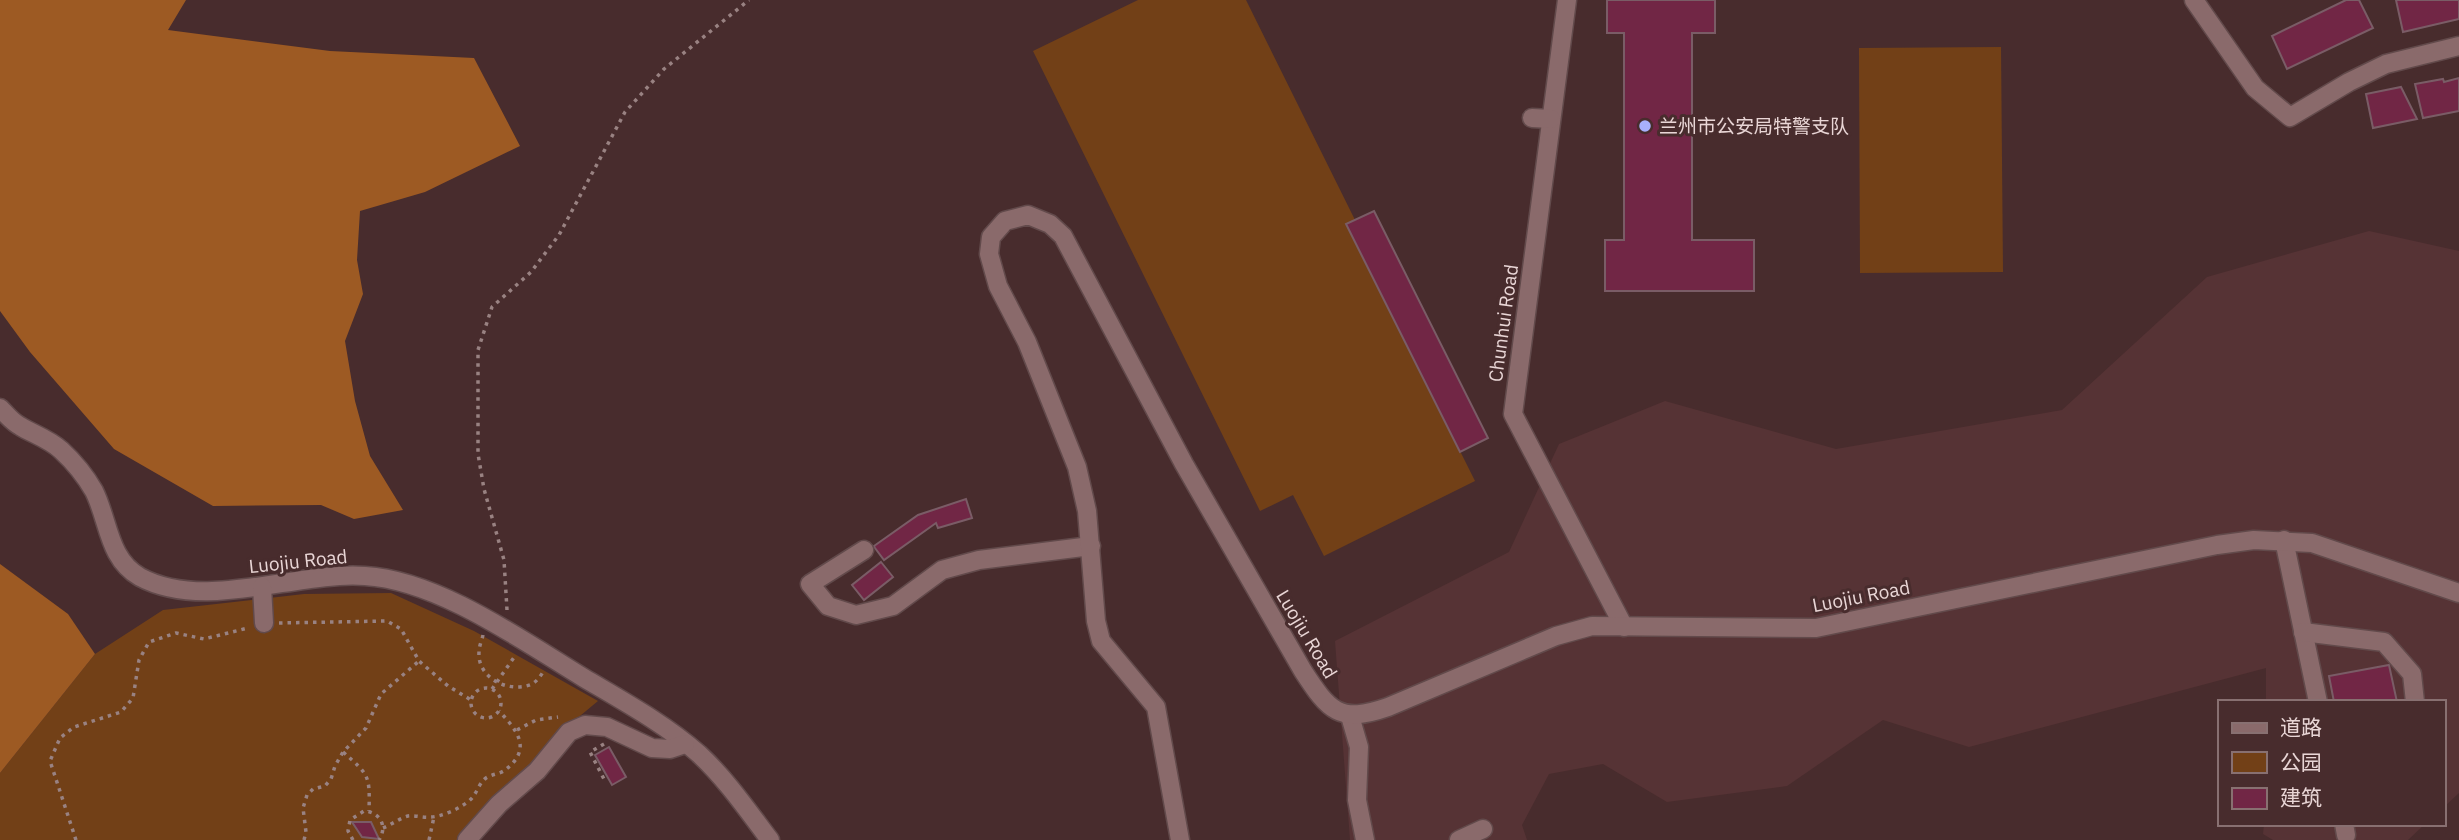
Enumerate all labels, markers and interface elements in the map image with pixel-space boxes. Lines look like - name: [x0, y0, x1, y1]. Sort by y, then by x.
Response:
- place label: 兰州市公安局特警支队: [1659, 114, 1849, 138]
- marker: 兰州市公安局特警支队: [1637, 118, 1653, 134]
- street label: Chunhui Road: [1483, 263, 1523, 383]
- street label: Luojiu Road: [247, 544, 349, 578]
- street label: Luojiu Road: [1810, 575, 1912, 617]
- street label: Luojiu Road: [1271, 585, 1343, 683]
- legend: [2218, 700, 2445, 826]
- text: 道路: [2280, 713, 2322, 741]
- text: 公园: [2280, 748, 2322, 776]
- text: 建筑: [2280, 783, 2322, 811]

